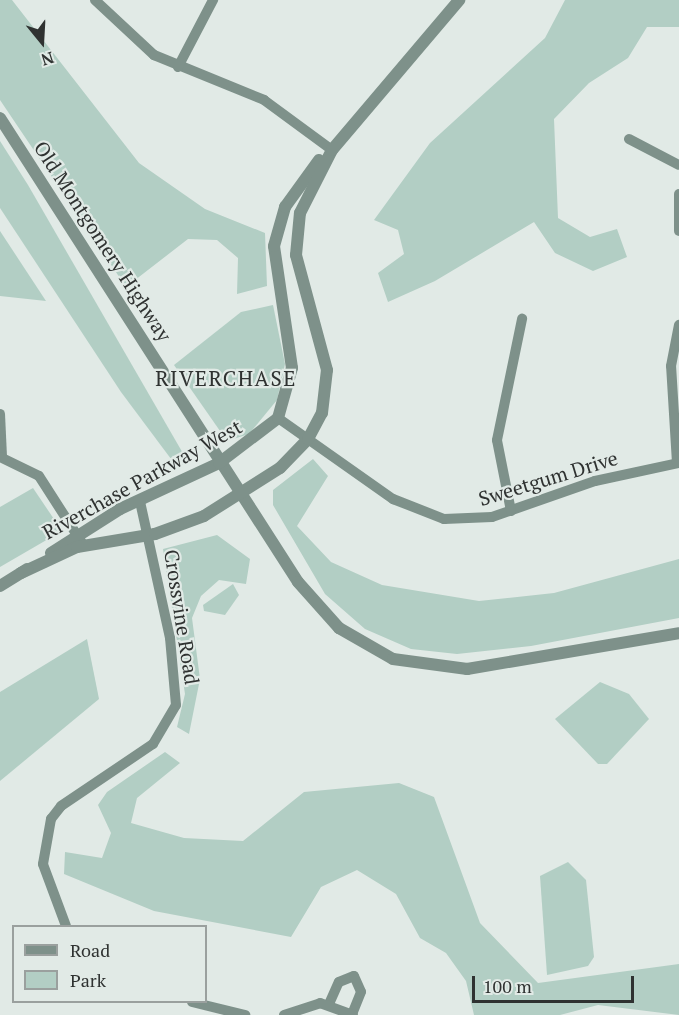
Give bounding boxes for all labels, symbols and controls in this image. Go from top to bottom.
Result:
north arrow [12,12,72,72]
text: N [38,47,57,71]
street label: Old Montgomery Highway [29,136,177,346]
district label: RIVERCHASE [155,365,297,391]
street label: Riverchase Parkway West [38,414,246,544]
street label: Sweetgum Drive [475,445,621,511]
street label: Crossvine Road [159,548,205,686]
legend [12,925,207,1003]
text: Road [70,938,110,962]
scale bar [475,964,637,1002]
text: Park [70,968,106,992]
text: 100 m [483,974,532,998]

